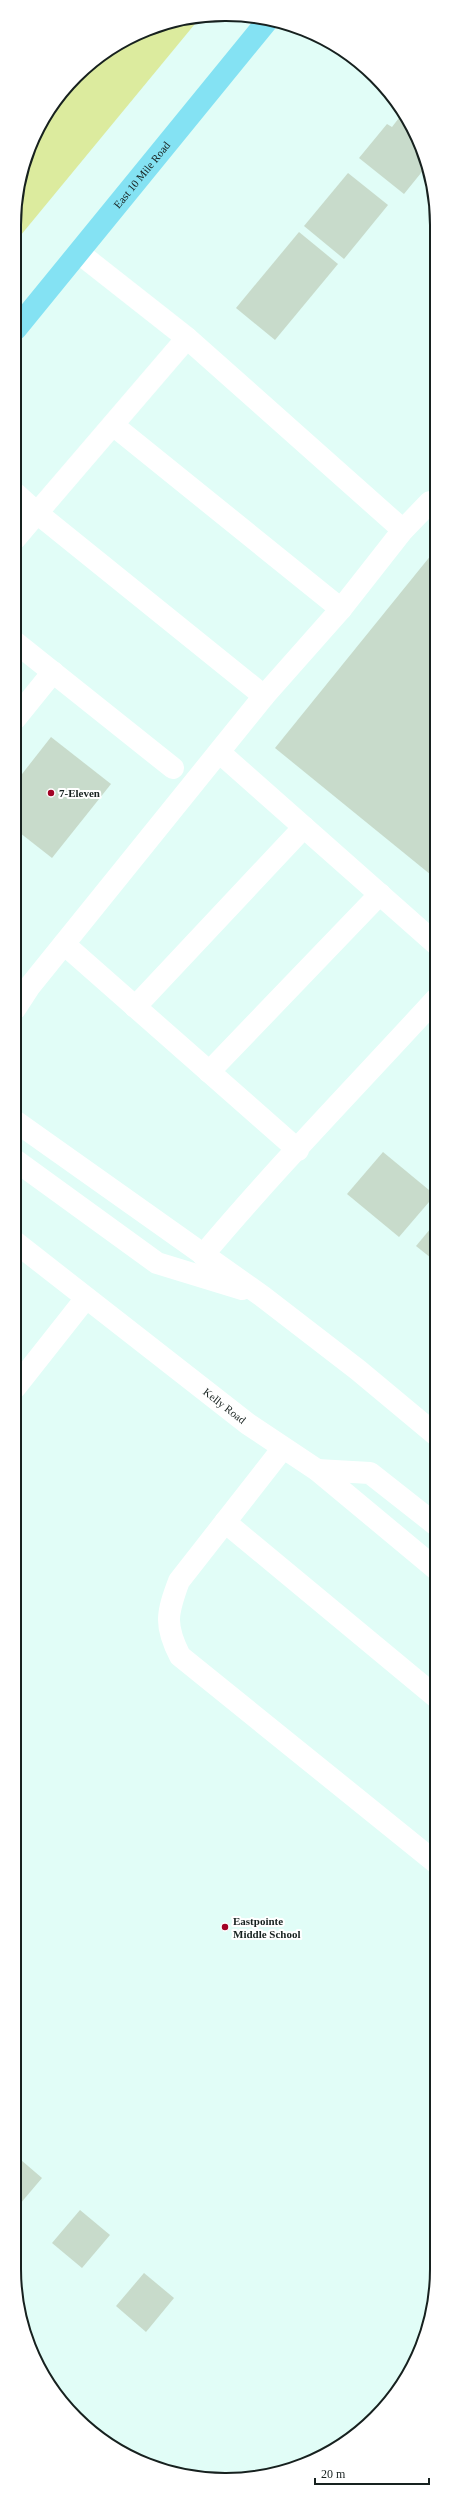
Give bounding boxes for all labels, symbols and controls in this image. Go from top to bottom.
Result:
street label: East 10 Mile Road [111,139,173,210]
place label: 7-Eleven [59,787,100,799]
marker: 7-Eleven [46,788,56,798]
street label: Kelly Road [201,1385,249,1426]
place label: Eastpointe Middle School [233,1915,301,1940]
marker: Eastpointe Middle School [220,1922,230,1932]
scale bar [315,2460,429,2486]
text: 20 m [321,2467,346,2481]

